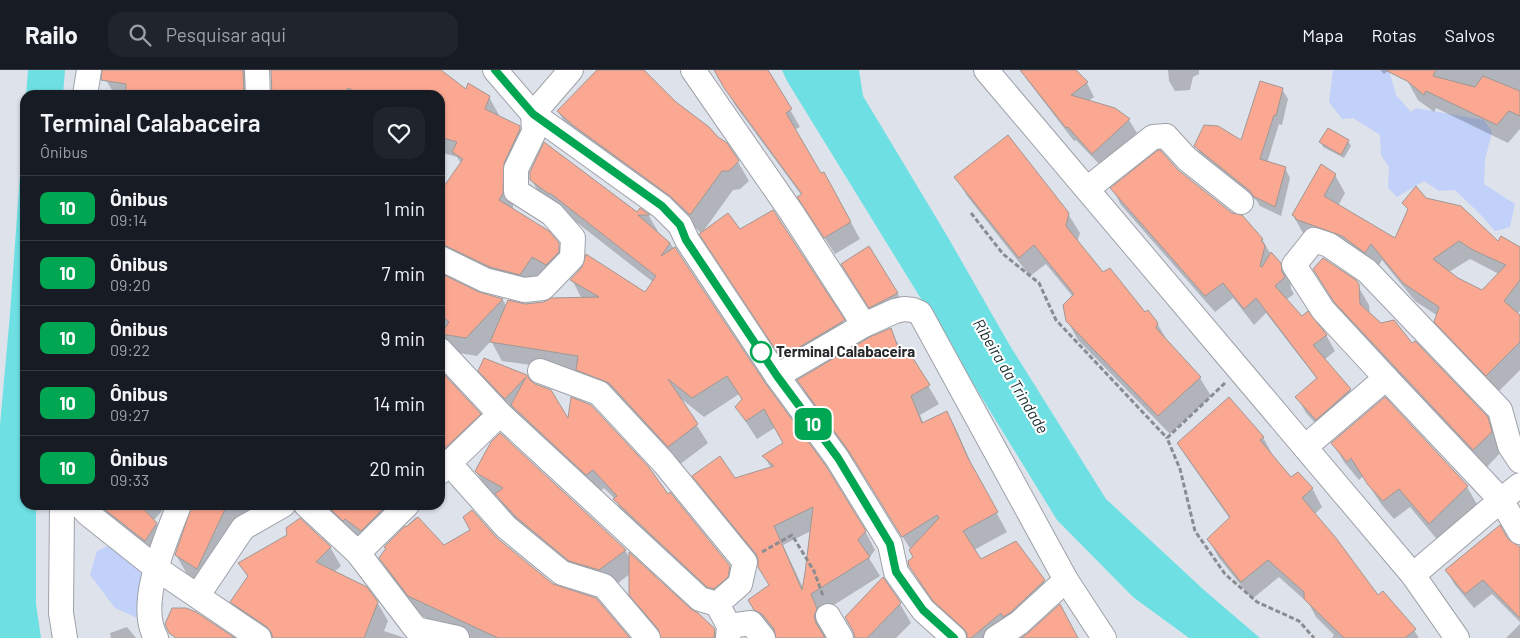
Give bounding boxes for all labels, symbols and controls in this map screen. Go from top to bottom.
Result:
search box [108,12,458,57]
text: Railo [25,20,78,49]
icon: search [126,21,154,49]
text: Pesquisar aqui [166,23,286,46]
text: Mapa [1302,24,1343,46]
text: Rotas [1371,24,1416,46]
text: Salvos [1444,24,1495,46]
button: heart [373,107,425,159]
text: Terminal Calabaceira [40,108,261,137]
text: Ônibus [40,142,88,161]
text: Ônibus [110,187,168,210]
text: 10 [59,197,76,219]
text: 1 min [384,197,425,220]
text: 09:14 [110,210,147,229]
text: Ônibus [110,252,168,275]
text: 10 [59,262,76,284]
text: 7 min [381,262,425,285]
text: 09:20 [110,275,150,294]
water label: Ribeira da Trindade [970,315,1053,437]
text: Ônibus [110,317,168,340]
text: 10 [59,327,76,349]
text: 9 min [381,327,425,350]
text: 09:22 [110,340,150,359]
marker: Terminal Calabaceira [750,341,772,363]
place label: Terminal Calabaceira [776,342,915,360]
text: Ônibus [110,382,168,405]
text: 10 [59,392,76,414]
text: 14 min [373,392,425,415]
text: 09:27 [110,405,149,424]
line badge: 10 [790,408,836,440]
text: 10 [805,413,821,435]
text: Ônibus [110,447,168,470]
text: 10 [59,457,76,479]
text: 20 min [369,457,425,480]
text: 09:33 [110,470,149,489]

